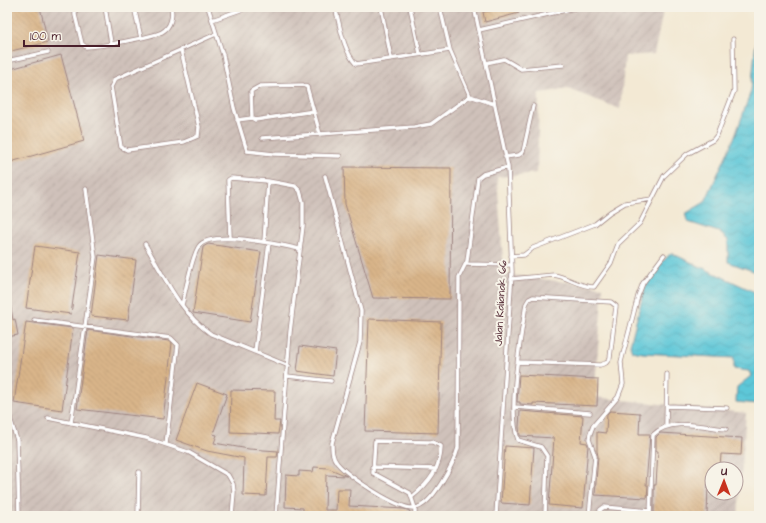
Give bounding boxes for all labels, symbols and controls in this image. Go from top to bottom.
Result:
scale bar [24,22,119,48]
text: 100 m [30,28,61,45]
street label: Jalan Kalianak 66 [491,260,510,346]
north arrow [704,461,744,501]
text: U [720,464,727,479]

